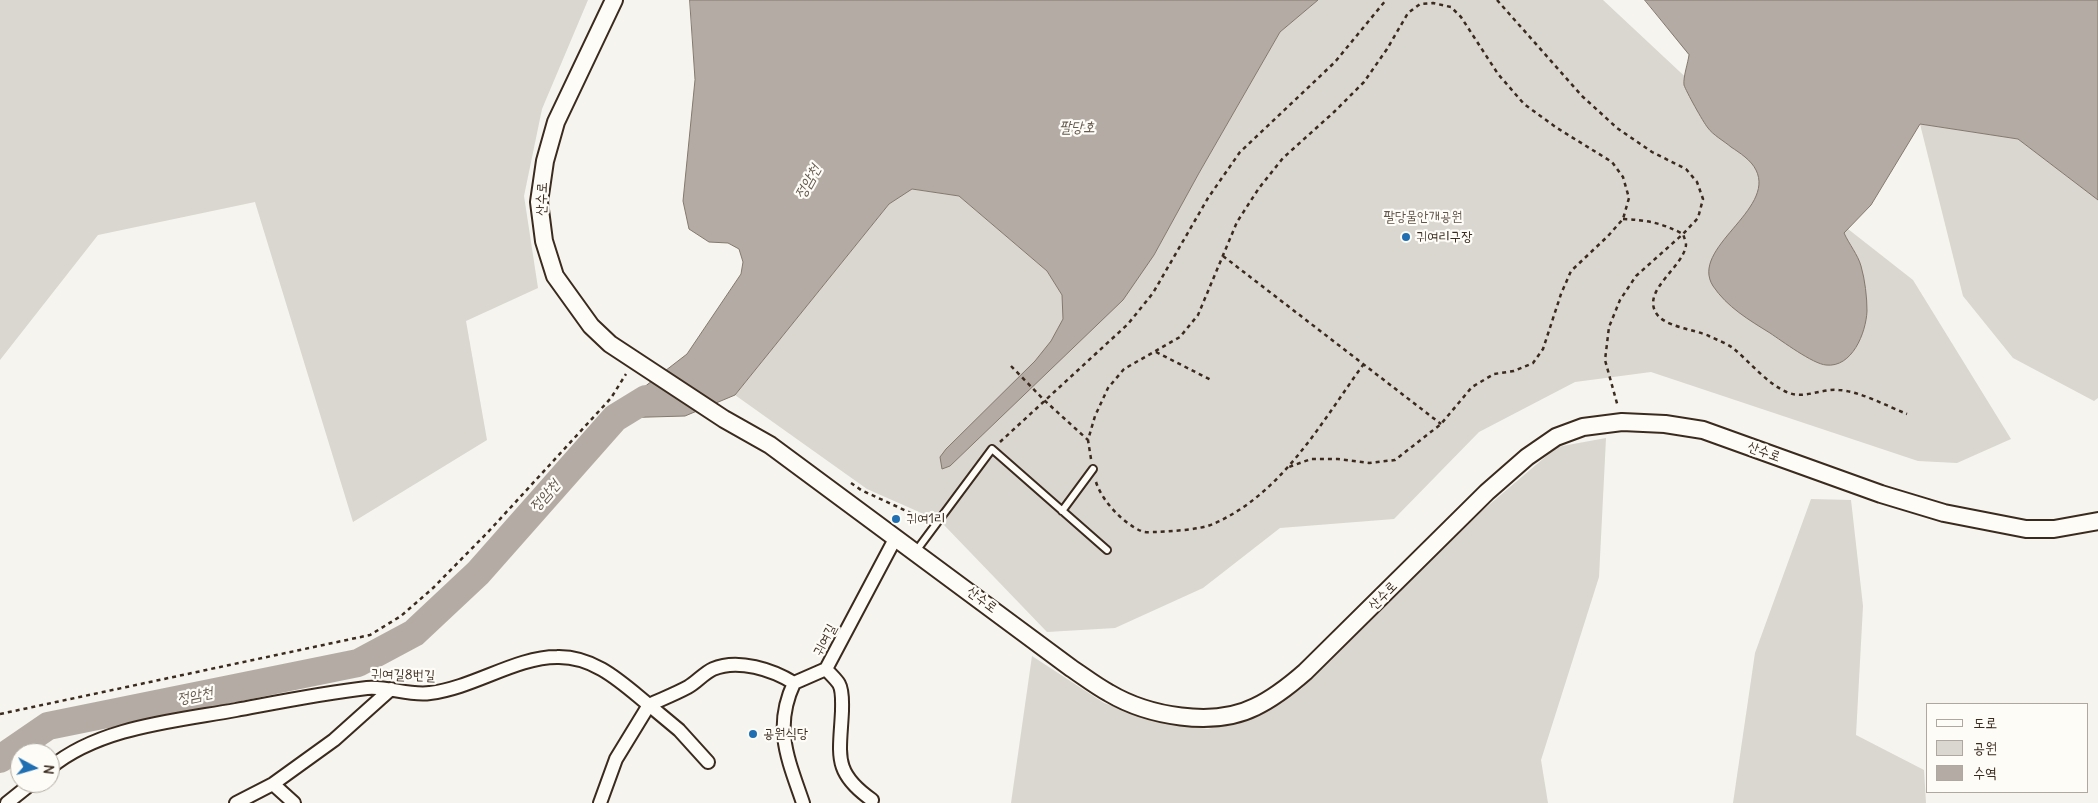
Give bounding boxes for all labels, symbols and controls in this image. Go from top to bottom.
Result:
water label: 팔당호 [1059,119,1095,137]
water label: 정암천 [791,162,825,202]
street label: 산수로 [533,182,551,216]
park label: 팔당물안개공원 [1384,209,1462,225]
place label: 귀여리구장 [1416,229,1472,245]
marker: 귀여리구장 [1400,231,1412,243]
street label: 산수로 [1745,438,1783,466]
water label: 정암천 [526,476,564,516]
place label: 귀여1리 [906,511,945,527]
marker: 귀여1리 [890,513,902,525]
street label: 산수로 [1365,578,1401,614]
street label: 산수로 [963,583,1001,617]
street label: 귀여길 [810,621,840,659]
street label: 귀여길8번길 [371,665,435,685]
water label: 정암천 [175,683,215,709]
legend [1926,703,2088,793]
text: 도로 [1973,713,1997,732]
place label: 공원식당 [763,726,808,742]
marker: 공원식당 [747,728,759,740]
text: 공원 [1973,738,1997,757]
north arrow [10,743,60,793]
text: 수역 [1973,763,1997,782]
text: N [39,764,58,775]

